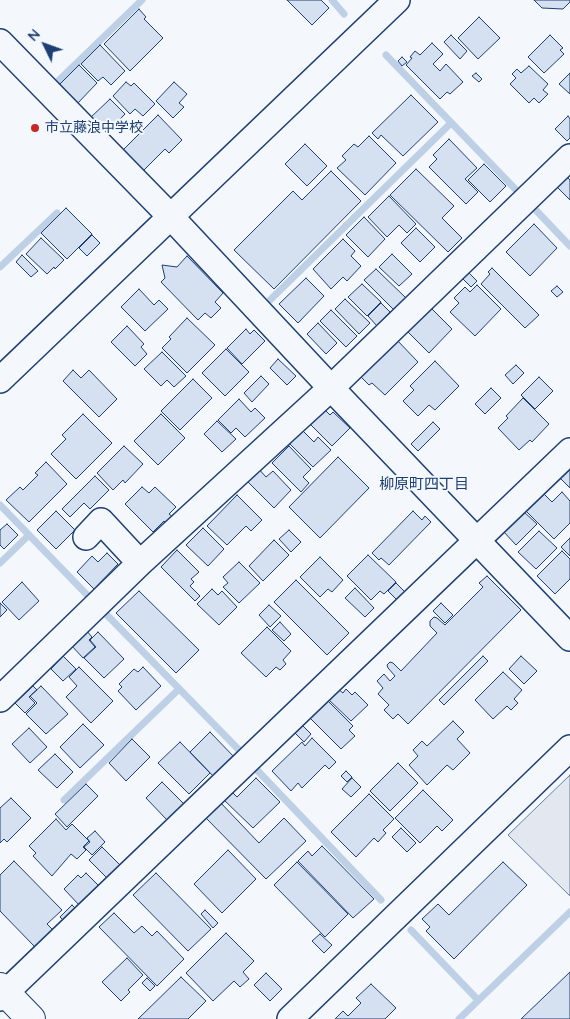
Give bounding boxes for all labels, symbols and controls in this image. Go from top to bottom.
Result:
north arrow [20,20,70,70]
text: N [24,25,44,45]
place label: 市立藤浪中学校 [45,120,143,136]
marker: 市立藤浪中学校 [29,122,41,134]
district label: 柳原町四丁目 [379,475,469,493]

